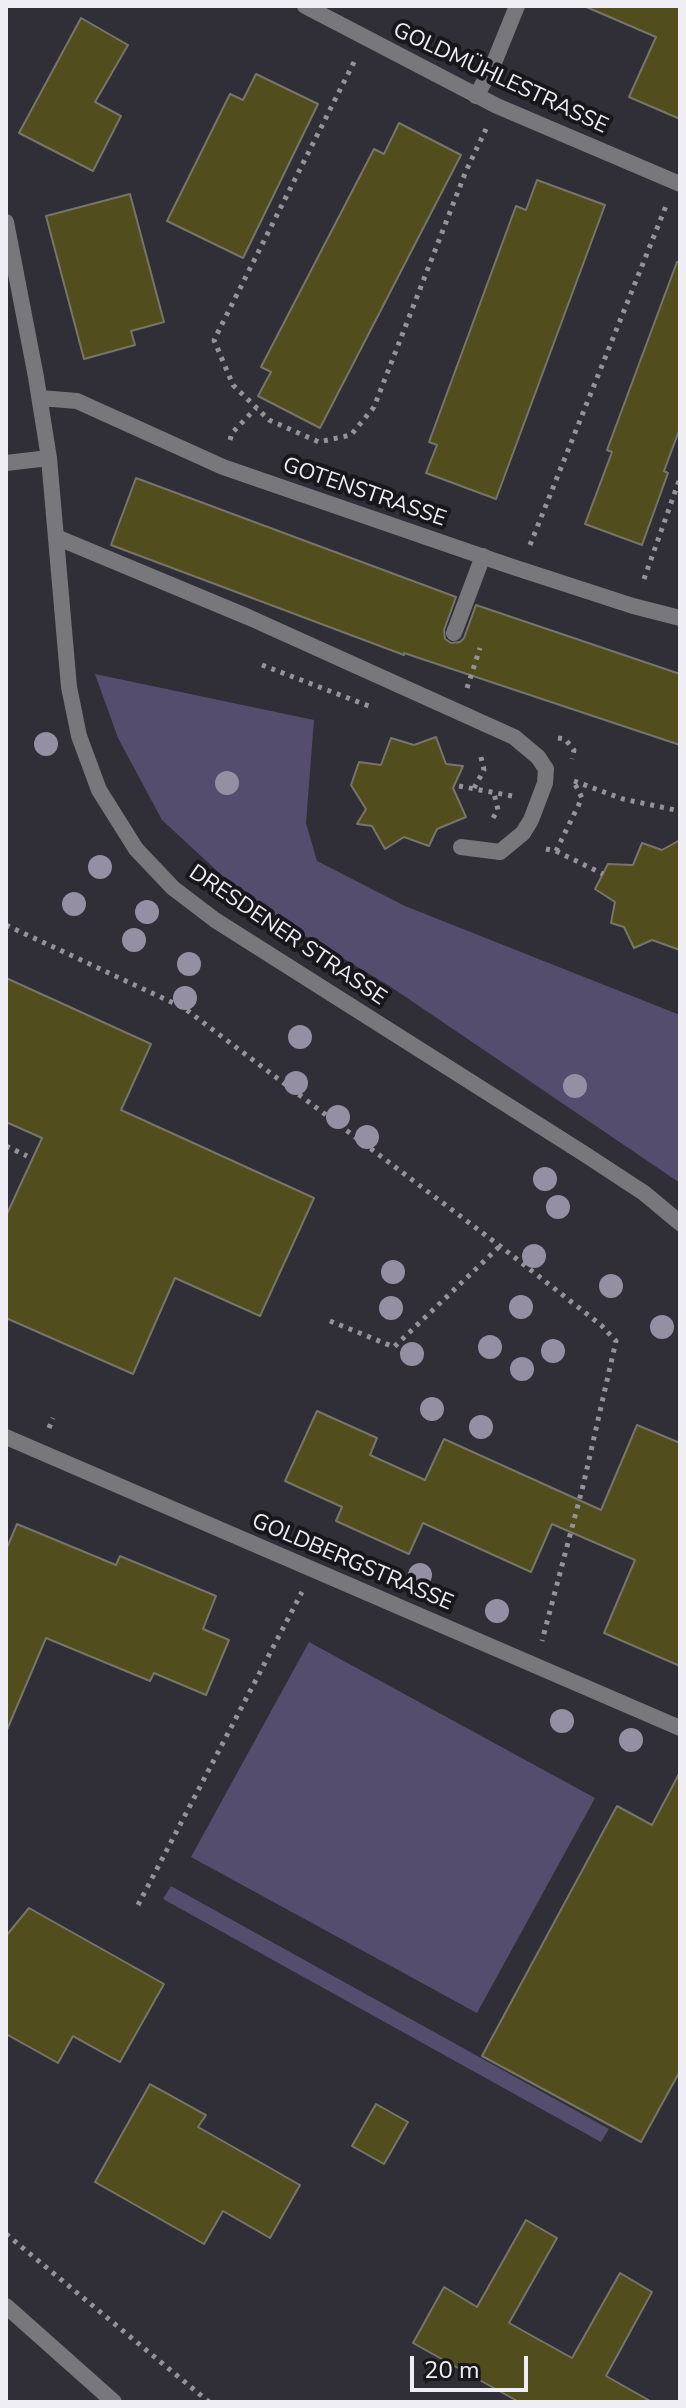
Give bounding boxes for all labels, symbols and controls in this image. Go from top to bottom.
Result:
street label: GOLDMÜHLESTRASSE [388,18,612,140]
street label: GOTENSTRASSE [279,453,449,533]
street label: DRESDENER STRASSE [183,860,391,1012]
street label: GOLDBERGSTRASSE [247,1509,457,1617]
scale bar [414,2340,532,2390]
text: 20 m [424,2354,480,2386]

